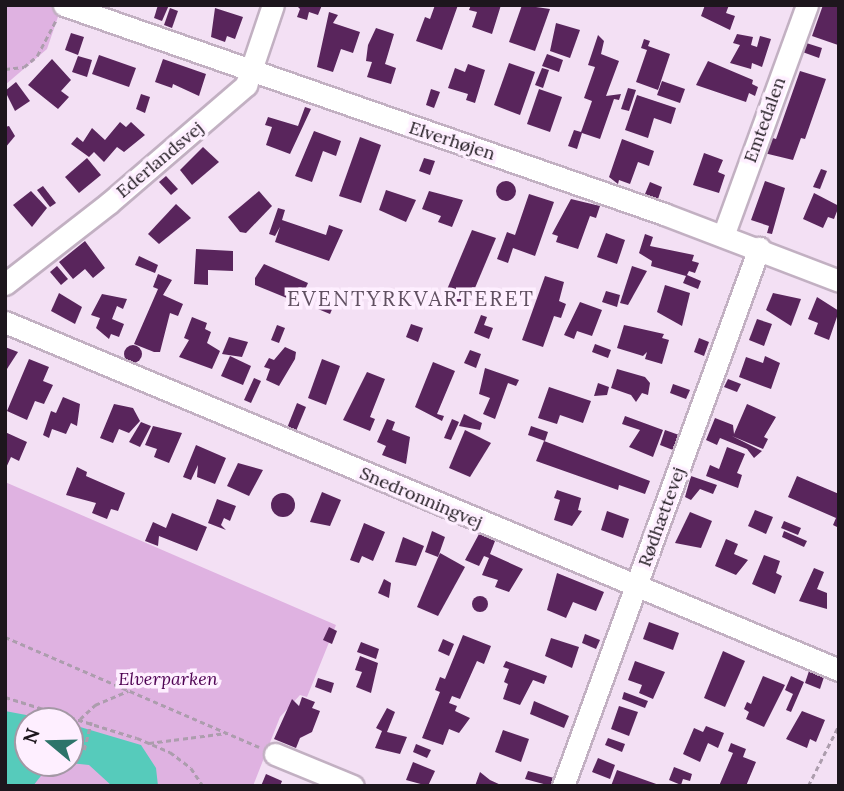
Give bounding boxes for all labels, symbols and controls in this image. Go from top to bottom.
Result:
street label: Emtedalen [740,74,790,166]
street label: Ederlandsvej [112,117,208,203]
street label: Elverhøjen [406,117,498,165]
district label: EVENTYRKVARTERET [289,286,533,312]
street label: Snedronningvej [356,462,486,534]
street label: Rødhættevej [634,464,690,570]
park label: Elverparken [118,668,218,690]
north arrow [14,707,84,777]
text: N [17,725,45,747]

